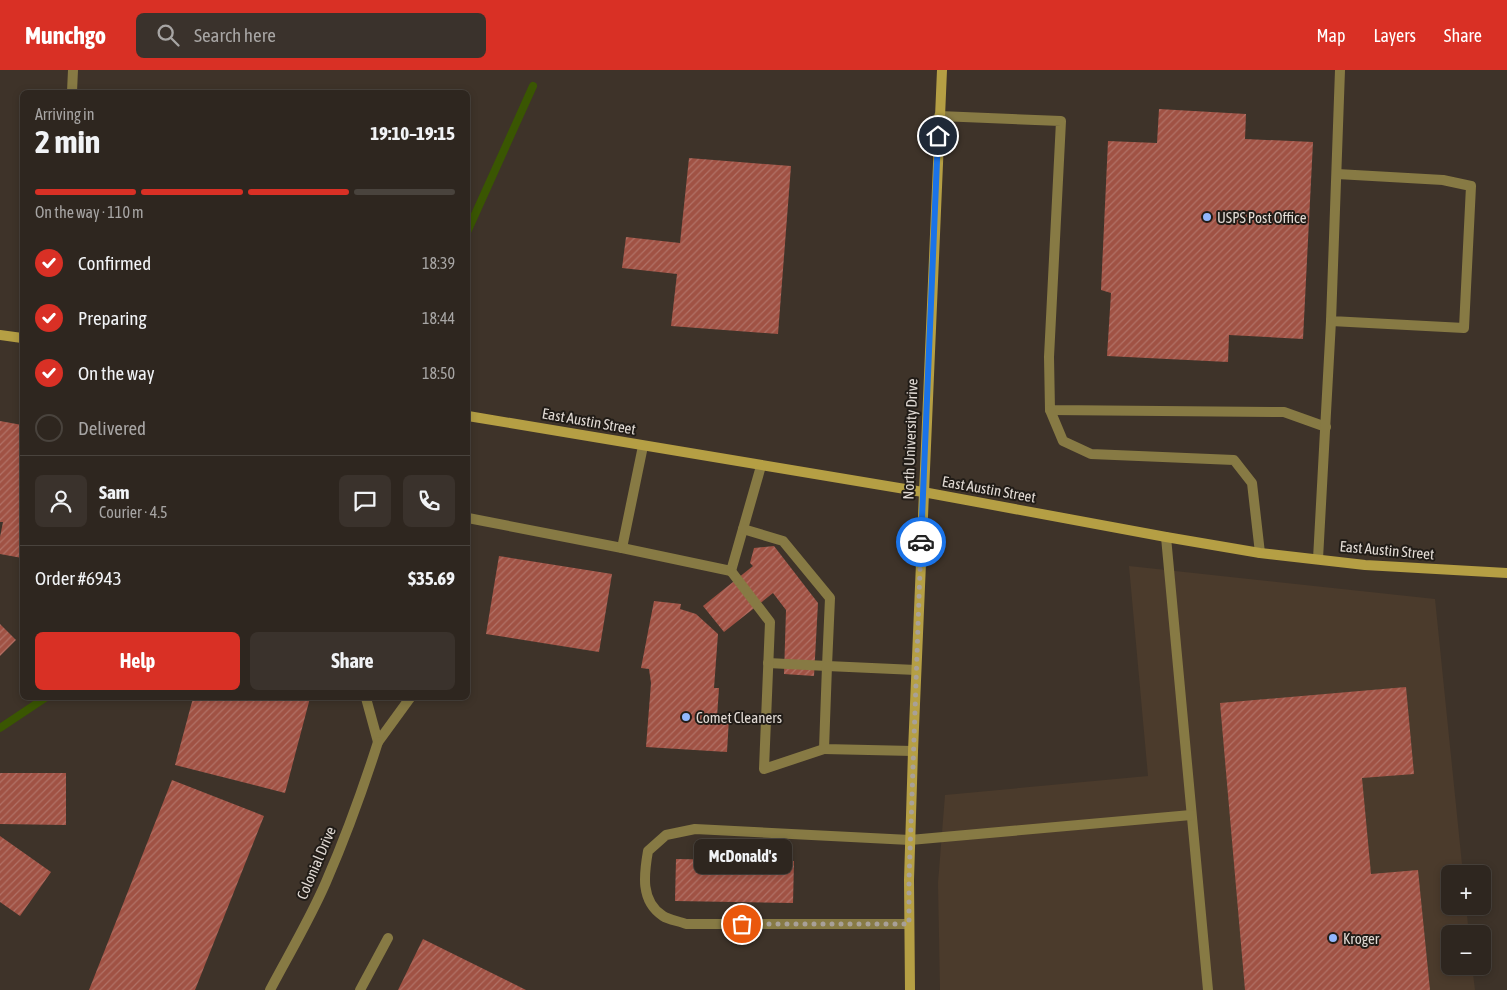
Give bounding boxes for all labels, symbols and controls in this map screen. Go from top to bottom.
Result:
search box [136,13,486,58]
icon: search [154,21,182,49]
text: Munchgo [25,22,106,49]
text: Search here [194,24,276,46]
text: Map [1316,25,1345,46]
text: Layers [1373,25,1416,46]
text: Share [1444,25,1482,46]
text: Arriving in [35,105,95,123]
pin [917,115,959,157]
text: 19:10–19:15 [370,122,455,144]
icon: home [924,122,952,150]
text: 2 min [35,123,100,160]
text: On the way · 110 m [35,203,144,221]
place label: USPS Post Office [1217,209,1307,226]
marker: USPS Post Office [1201,211,1213,223]
icon: check [35,249,63,277]
text: Confirmed [78,252,151,274]
text: 18:39 [422,254,455,272]
icon: check [35,304,63,332]
text: Preparing [78,307,147,329]
text: 18:44 [422,309,455,327]
icon: check [35,359,63,387]
text: On the way [78,362,155,384]
text: 18:50 [422,364,455,382]
street label: North University Drive [899,378,921,500]
street label: East Austin Street [541,404,637,438]
text: Delivered [78,417,146,439]
street label: East Austin Street [941,472,1037,506]
button: person [35,475,87,527]
button: chat [339,475,391,527]
button: phone [403,475,455,527]
text: Sam [99,481,130,503]
text: Courier · 4.5 [99,503,168,521]
courier [896,517,946,567]
icon: car [907,528,935,556]
street label: East Austin Street [1339,537,1435,563]
text: Order #6943 [35,567,122,589]
text: $35.69 [408,567,455,589]
button: Help [35,632,240,690]
button: Share [250,632,455,690]
place label: Comet Cleaners [696,709,782,726]
marker: Comet Cleaners [680,711,692,723]
street label: Colonial Drive [293,824,339,902]
callout: McDonald's [693,839,791,874]
text: McDonald's [709,847,777,865]
map controls [1441,865,1491,975]
button: + [1441,865,1491,915]
pin [721,903,763,945]
icon: bag [728,910,756,938]
button: − [1441,925,1491,975]
place label: Kroger [1343,930,1380,947]
marker: Kroger [1327,932,1339,944]

